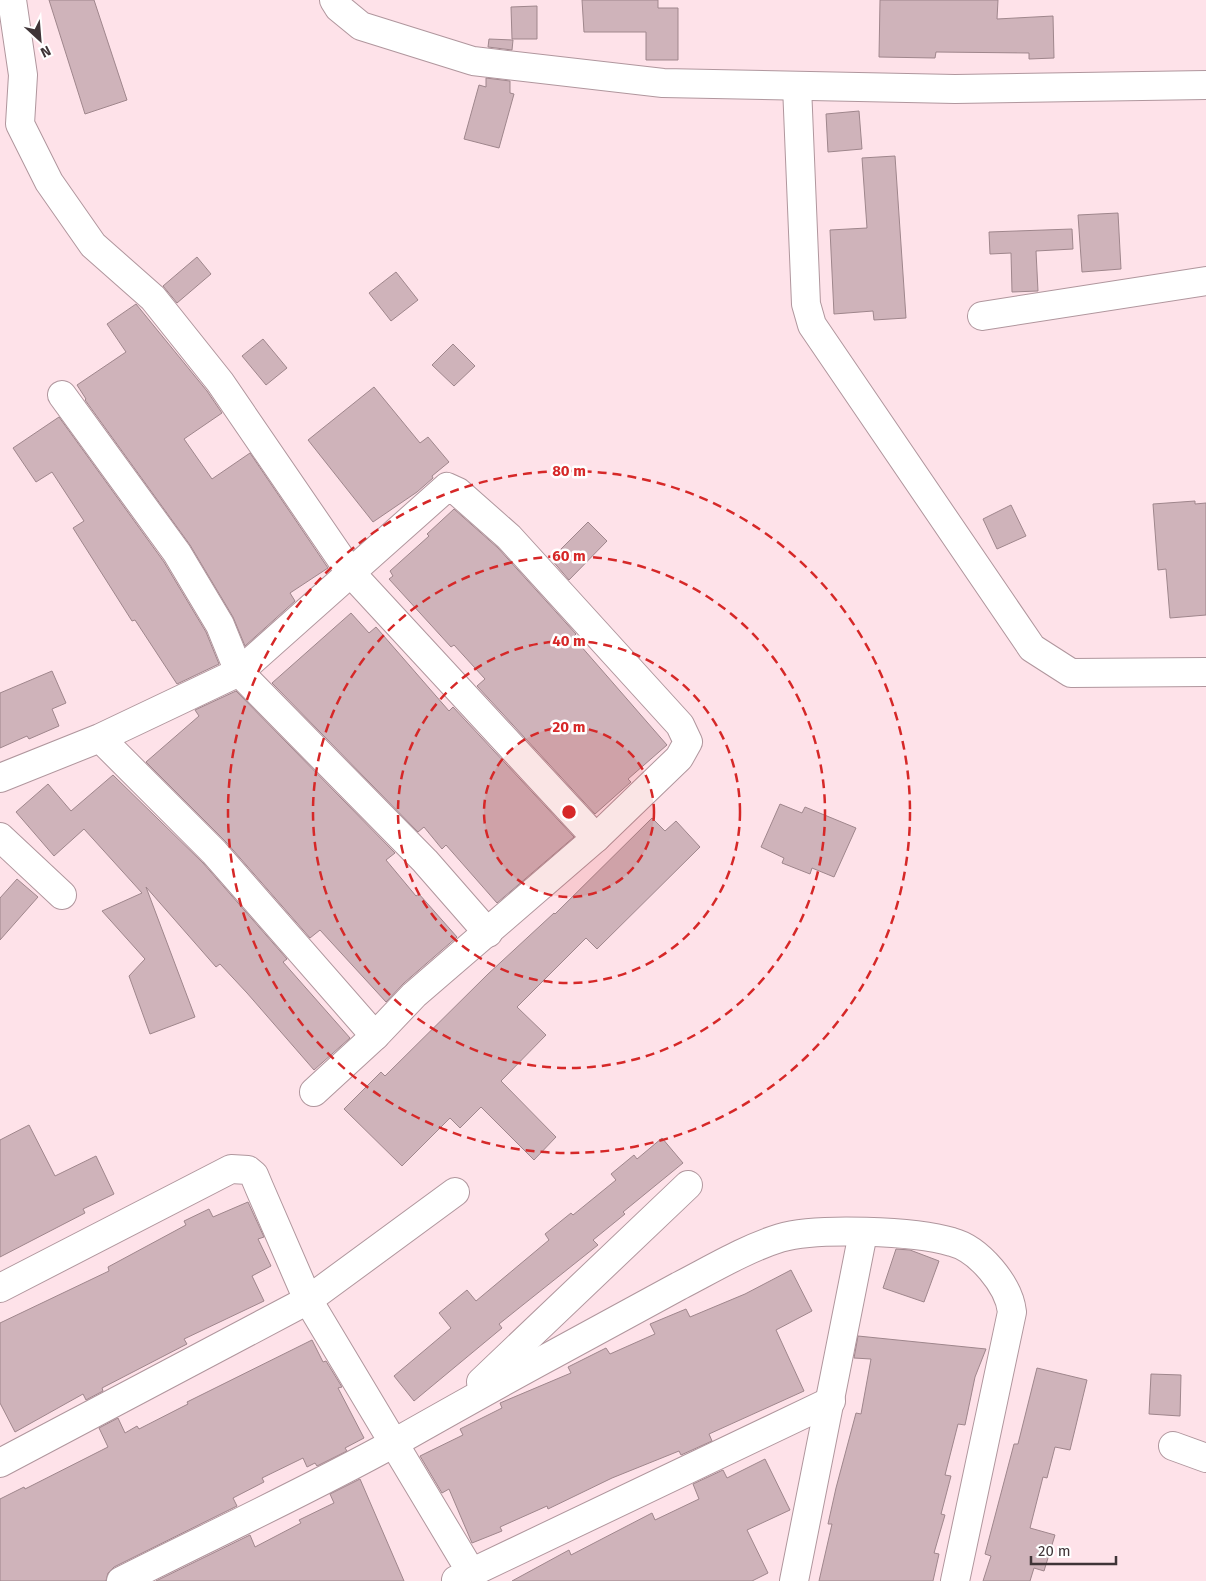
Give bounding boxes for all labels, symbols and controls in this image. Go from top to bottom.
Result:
north arrow [15,15,65,65]
text: N [38,42,53,61]
text: 80 m [552,462,586,480]
text: 60 m [552,547,586,565]
text: 40 m [552,632,586,650]
text: 20 m [553,718,585,736]
centre of rings [560,803,578,821]
scale bar [1031,1534,1116,1566]
text: 20 m [1038,1542,1071,1560]

